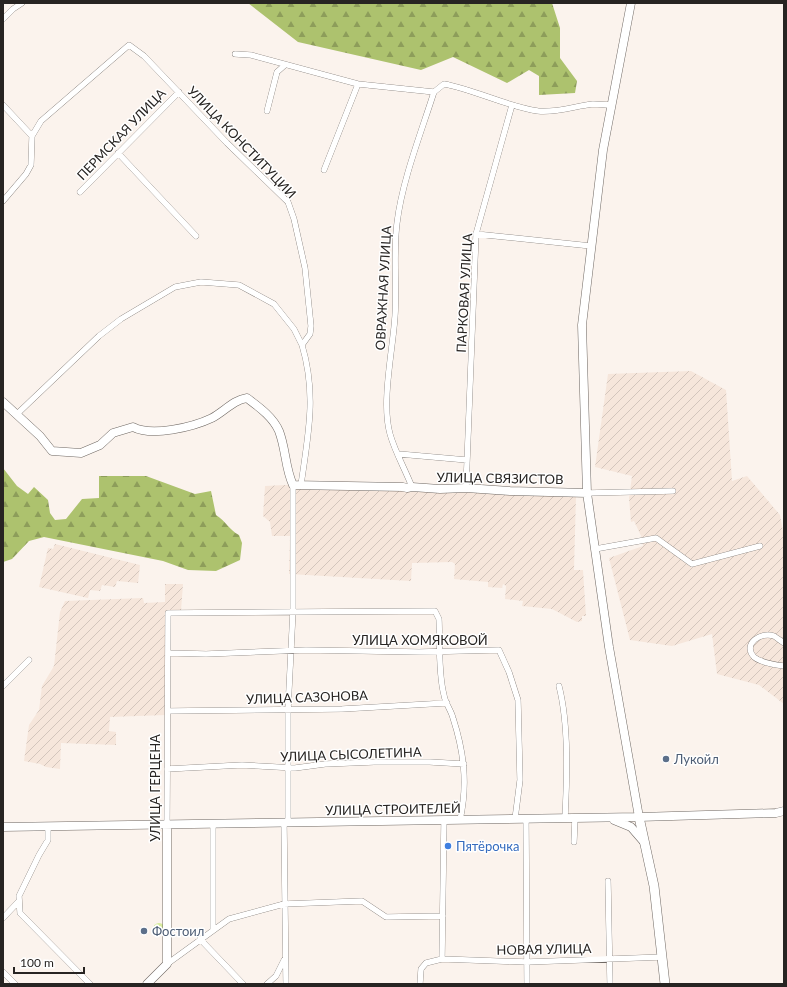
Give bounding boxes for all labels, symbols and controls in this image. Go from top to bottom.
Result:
street label: УЛИЦА КОНСТИТУЦИИ [184,83,300,201]
street label: ПЕРМСКАЯ УЛИЦА [73,85,169,183]
street label: ОВРАЖНАЯ УЛИЦА [372,225,394,351]
street label: ПАРКОВАЯ УЛИЦА [453,233,475,353]
street label: УЛИЦА СВЯЗИСТОВ [436,469,564,487]
street label: УЛИЦА ХОМЯКОВОЙ [352,632,488,648]
street label: УЛИЦА САЗОНОВА [246,687,368,707]
street label: УЛИЦА ГЕРЦЕНА [147,734,163,842]
street label: УЛИЦА СЫСОЛЕТИНА [280,744,422,764]
place label: Лукойл [673,751,719,767]
marker: Лукойл [661,754,671,764]
street label: УЛИЦА СТРОИТЕЛЕЙ [325,800,461,818]
place label: Пятёрочка [456,838,520,854]
marker: Пятёрочка [443,841,453,851]
place label: Фостоил [152,923,204,939]
marker: Фостоил [139,926,149,936]
street label: НОВАЯ УЛИЦА [496,940,592,958]
scale bar [14,949,84,975]
text: 100 m [20,955,54,970]

